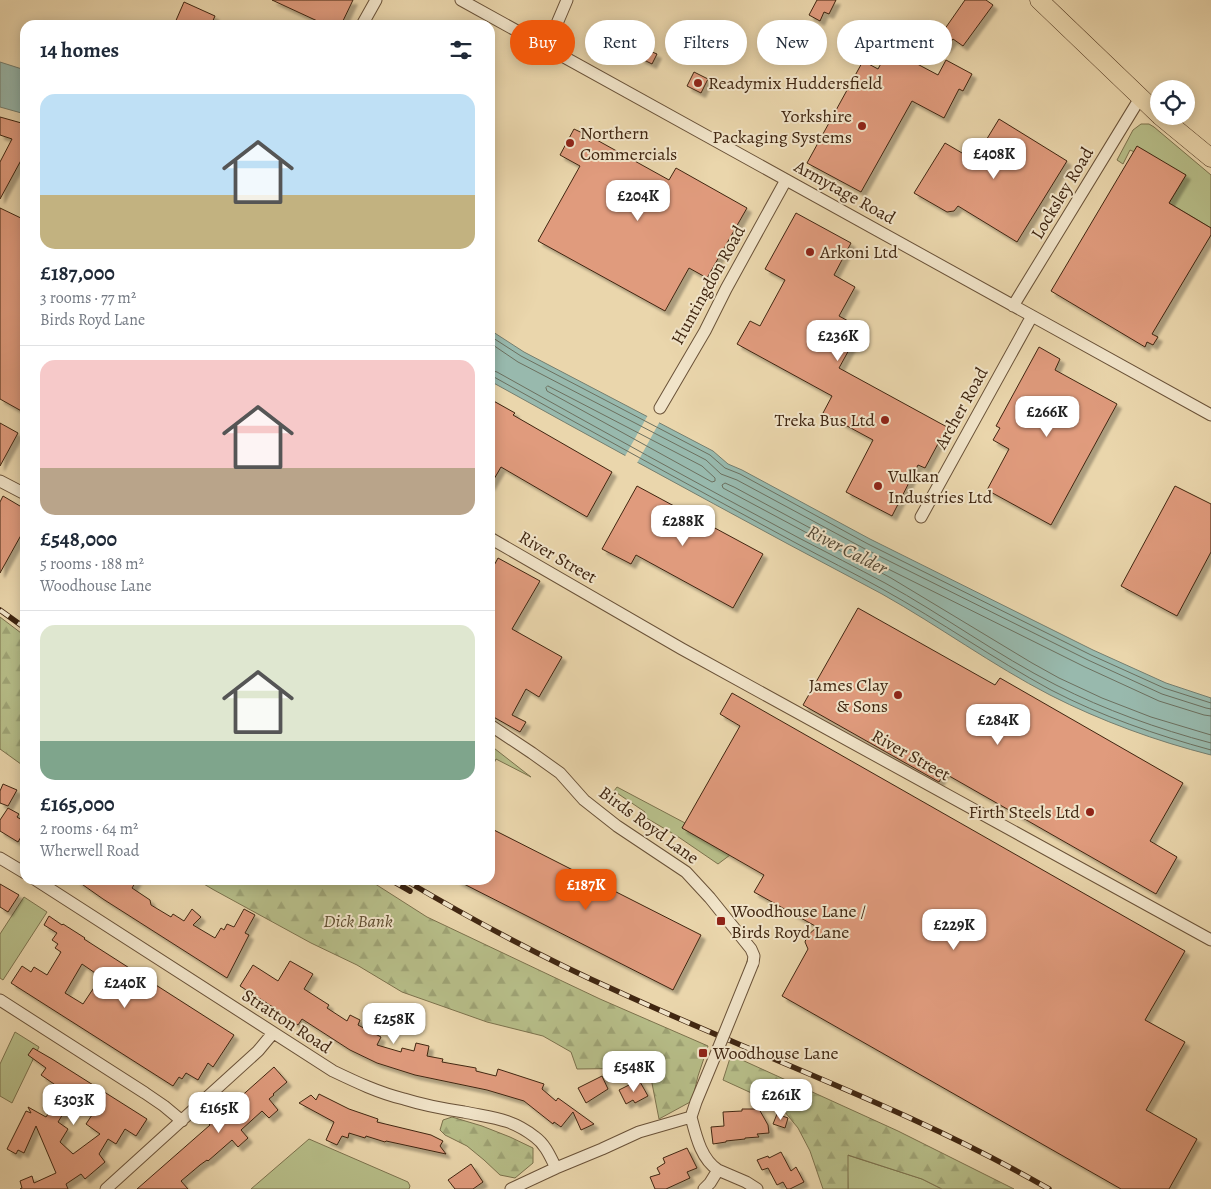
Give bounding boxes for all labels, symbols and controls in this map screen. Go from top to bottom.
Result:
chip: Buy [510,20,575,65]
chip: Rent [585,20,655,65]
chip: Filters [665,20,747,65]
chip: New [757,20,827,65]
chip: Apartment [837,20,952,65]
text: 14 homes [40,36,119,64]
icon: filters [447,36,475,64]
place label: Readymix Huddersfield [708,71,883,95]
marker: Readymix Huddersfield [692,77,704,89]
map controls [1150,80,1195,125]
button: locate [1150,80,1195,125]
place label: Yorkshire Packaging Systems [712,104,852,149]
marker: Yorkshire Packaging Systems [856,120,868,132]
place label: Northern Commercials [580,121,677,166]
icon: home [213,127,303,217]
marker: Northern Commercials [564,137,576,149]
pin: £408K [959,138,1029,180]
street label: Locksley Road [1025,142,1099,244]
text: £408K [973,143,1015,165]
street label: Armytage Road [789,154,900,230]
pin: £204K [603,180,673,222]
text: £204K [617,185,659,207]
street label: Huntingdon Road [665,221,751,349]
place label: Arkoni Ltd [819,240,898,264]
marker: Arkoni Ltd [804,246,816,258]
text: £187,000 [40,259,115,287]
text: 3 rooms · 77 m² [40,287,136,309]
text: Birds Royd Lane [40,309,145,331]
pin: £236K [803,320,873,362]
text: £236K [818,325,858,347]
street label: Archer Road [928,362,993,454]
icon: home [213,392,303,482]
pin: £266K [1012,396,1082,438]
text: £266K [1026,401,1068,423]
place label: Treka Bus Ltd [774,408,875,432]
marker: Treka Bus Ltd [879,414,891,426]
place label: Vulkan Industries Ltd [887,464,993,509]
marker: Vulkan Industries Ltd [872,480,884,492]
pin: £288K [648,504,718,547]
text: £288K [662,510,704,532]
water label: River Calder [802,519,893,582]
text: £548,000 [40,525,117,553]
street label: River Street [515,525,601,589]
text: 5 rooms · 188 m² [40,553,144,575]
text: Woodhouse Lane [40,575,152,597]
icon: home [213,657,303,747]
place label: James Clay & Sons [809,673,889,718]
marker: James Clay & Sons [892,689,904,701]
pin: £284K [963,704,1033,746]
text: £284K [977,709,1019,731]
street label: River Street [867,724,955,786]
street label: Birds Royd Lane [594,781,704,869]
text: £165,000 [40,790,115,818]
place label: Firth Steels Ltd [969,800,1080,824]
marker: Firth Steels Ltd [1084,806,1096,818]
text: 2 rooms · 64 m² [40,818,138,840]
text: Wherwell Road [40,840,139,862]
pin: £187K [551,868,621,911]
text: £187K [566,874,606,896]
place label: Woodhouse Lane / Birds Royd Lane [730,899,866,944]
pin: £229K [919,908,989,951]
park label: Dick Bank [323,909,393,933]
text: £229K [933,914,975,936]
marker: Woodhouse Lane / Birds Royd Lane [715,915,727,927]
pin: £240K [90,966,160,1009]
text: £240K [104,972,146,994]
street label: Stratton Road [238,983,337,1059]
pin: £258K [359,1002,429,1045]
text: £258K [373,1008,415,1030]
place label: Woodhouse Lane [712,1041,839,1065]
marker: Woodhouse Lane [697,1047,709,1059]
pin: £548K [599,1050,669,1093]
text: £548K [614,1056,654,1078]
pin: £261K [746,1078,816,1121]
pin: £303K [39,1084,109,1126]
text: £261K [761,1084,801,1106]
text: £303K [54,1089,94,1111]
pin: £165K [184,1092,254,1134]
text: £165K [200,1097,238,1119]

